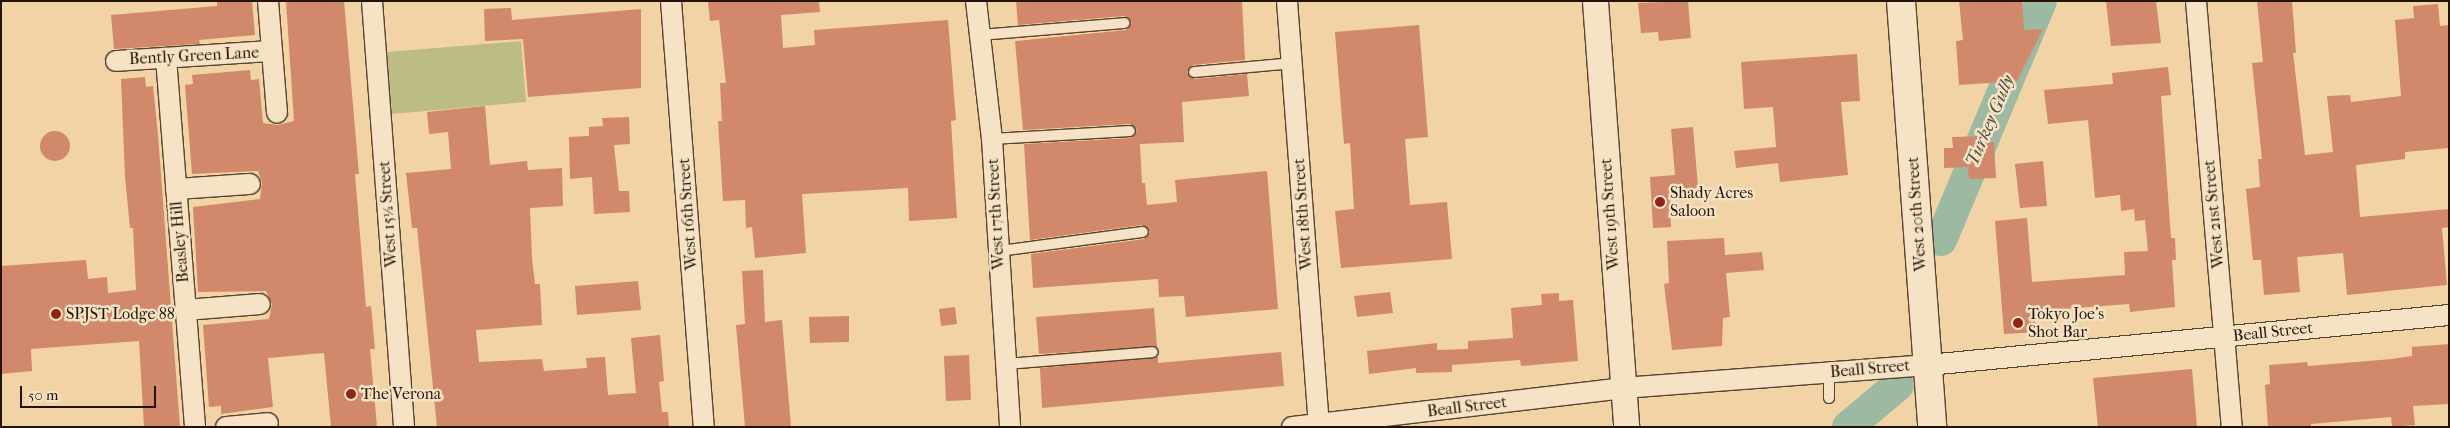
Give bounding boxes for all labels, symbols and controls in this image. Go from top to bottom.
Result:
street label: Bently Green Lane [129,43,259,69]
water label: Turkey Gully [1962,72,2020,170]
street label: West 20th Street [1903,156,1931,272]
street label: West 16th Street [675,157,701,271]
street label: West 19th Street [1597,157,1623,271]
street label: West 17th Street [983,158,1009,270]
street label: West 18th Street [1290,158,1316,270]
street label: West 21st Street [2200,159,2228,269]
street label: West 15½ Street [375,160,401,268]
place label: Shady Acres Saloon [1670,183,1753,221]
marker: Shady Acres Saloon [1654,196,1666,208]
street label: Beasley Hill [167,200,193,284]
place label: SPJST Lodge 88 [66,304,175,324]
place label: Tokyo Joe's Shot Bar [2028,304,2104,342]
marker: SPJST Lodge 88 [50,308,62,320]
marker: Tokyo Joe's Shot Bar [2012,317,2024,329]
street label: Beall Street [2232,318,2314,346]
street label: Beall Street [1829,356,1911,382]
scale bar [22,376,159,408]
place label: The Verona [361,384,441,404]
text: 50 m [28,386,58,404]
marker: The Verona [345,388,357,400]
street label: Beall Street [1426,393,1508,421]

